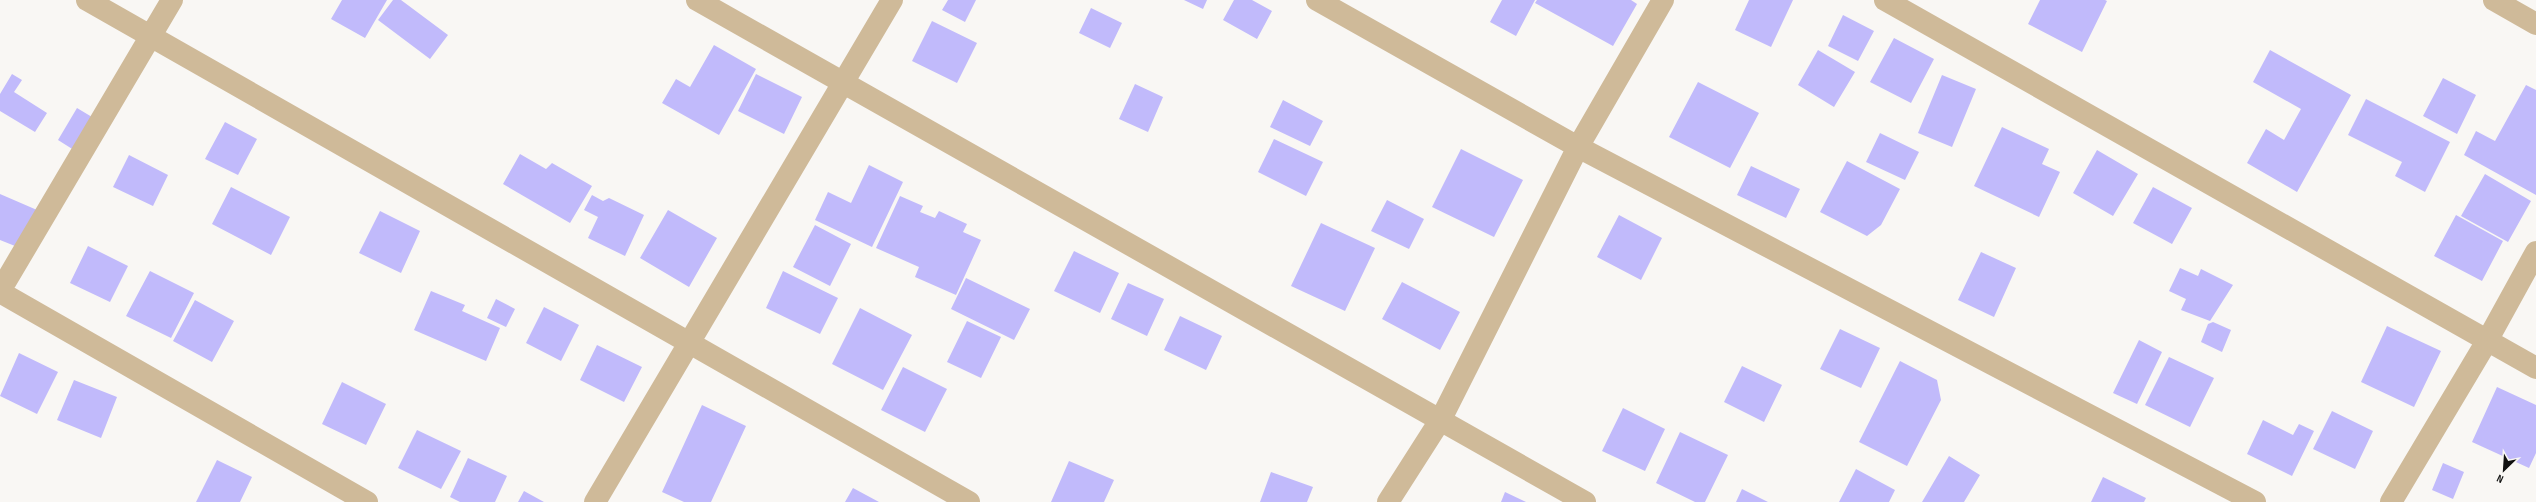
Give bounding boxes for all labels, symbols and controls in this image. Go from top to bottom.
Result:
north arrow [2484,450,2524,490]
text: N [2494,471,2505,486]

